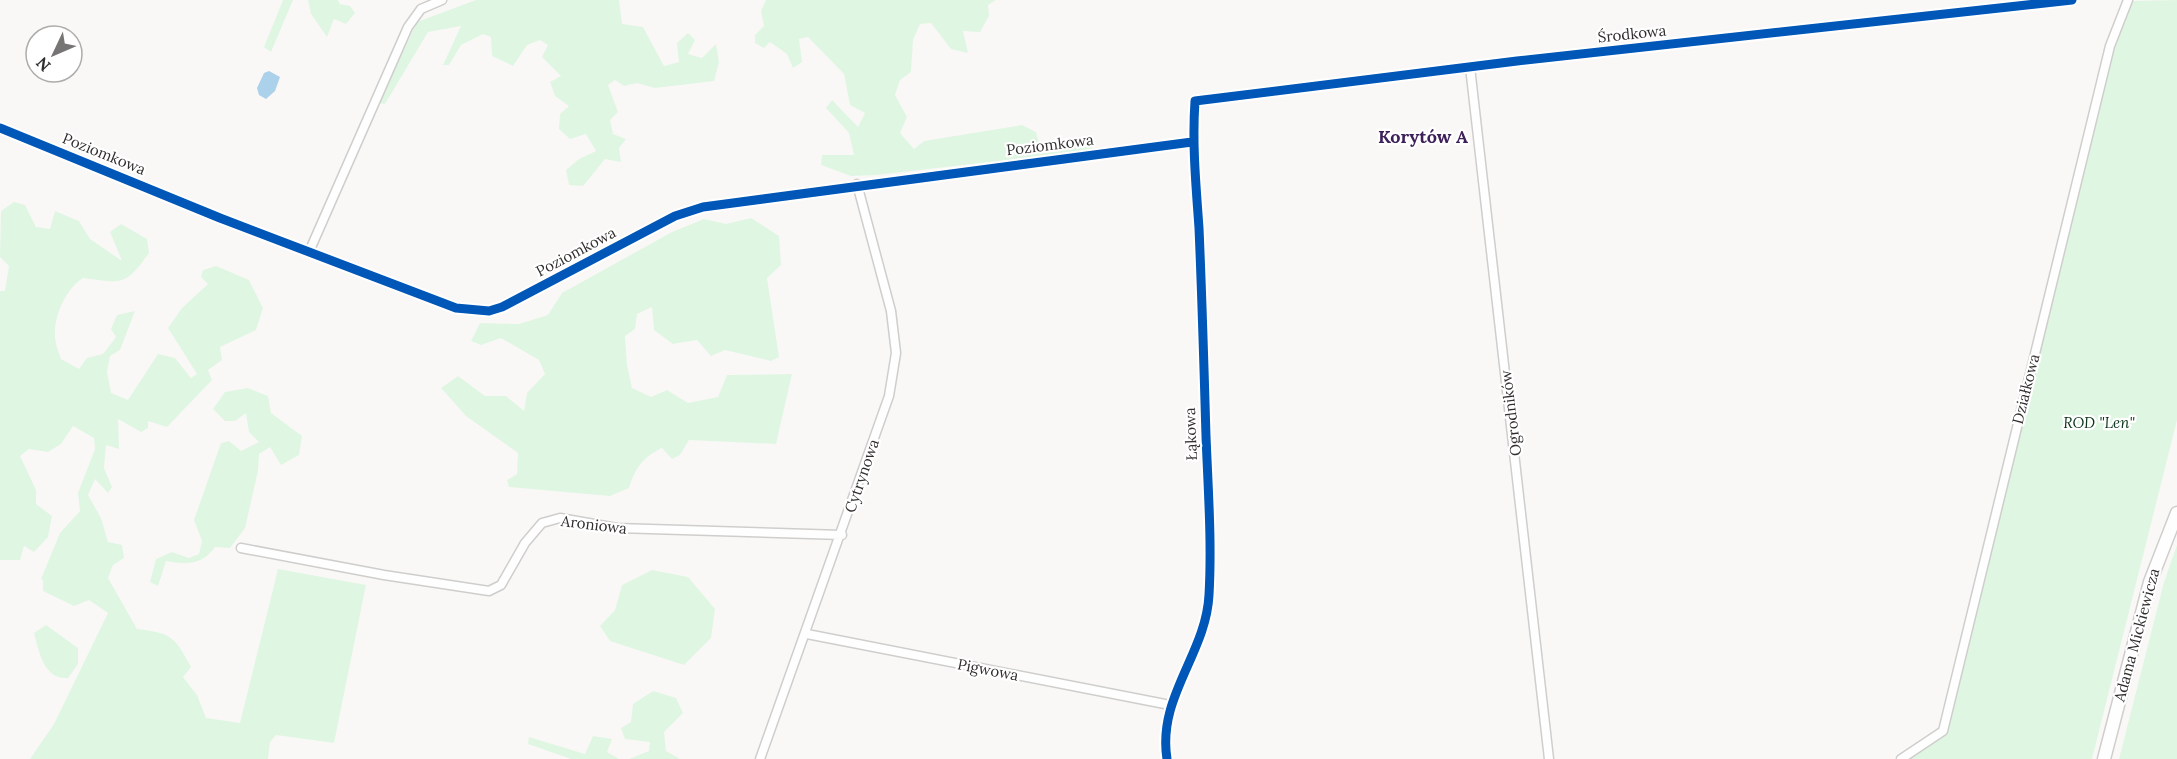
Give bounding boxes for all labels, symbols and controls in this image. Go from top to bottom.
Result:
street label: Środkowa [1597,20,1667,47]
north arrow [24,24,84,84]
text: N [32,53,55,76]
district label: Korytów A [1378,125,1468,148]
street label: Poziomkowa [60,128,149,179]
street label: Poziomkowa [1005,130,1095,159]
street label: Poziomkowa [532,222,619,281]
street label: Działkowa [2008,352,2043,426]
street label: Ogrodników [1496,369,1525,457]
street label: Łąkowa [1180,407,1201,461]
park label: ROD "Len" [2063,413,2135,432]
street label: Cytrynowa [840,436,883,515]
street label: Aroniowa [559,511,628,538]
street label: Adama Mickiewicza [2109,566,2163,704]
street label: Pigwowa [956,654,1020,685]

